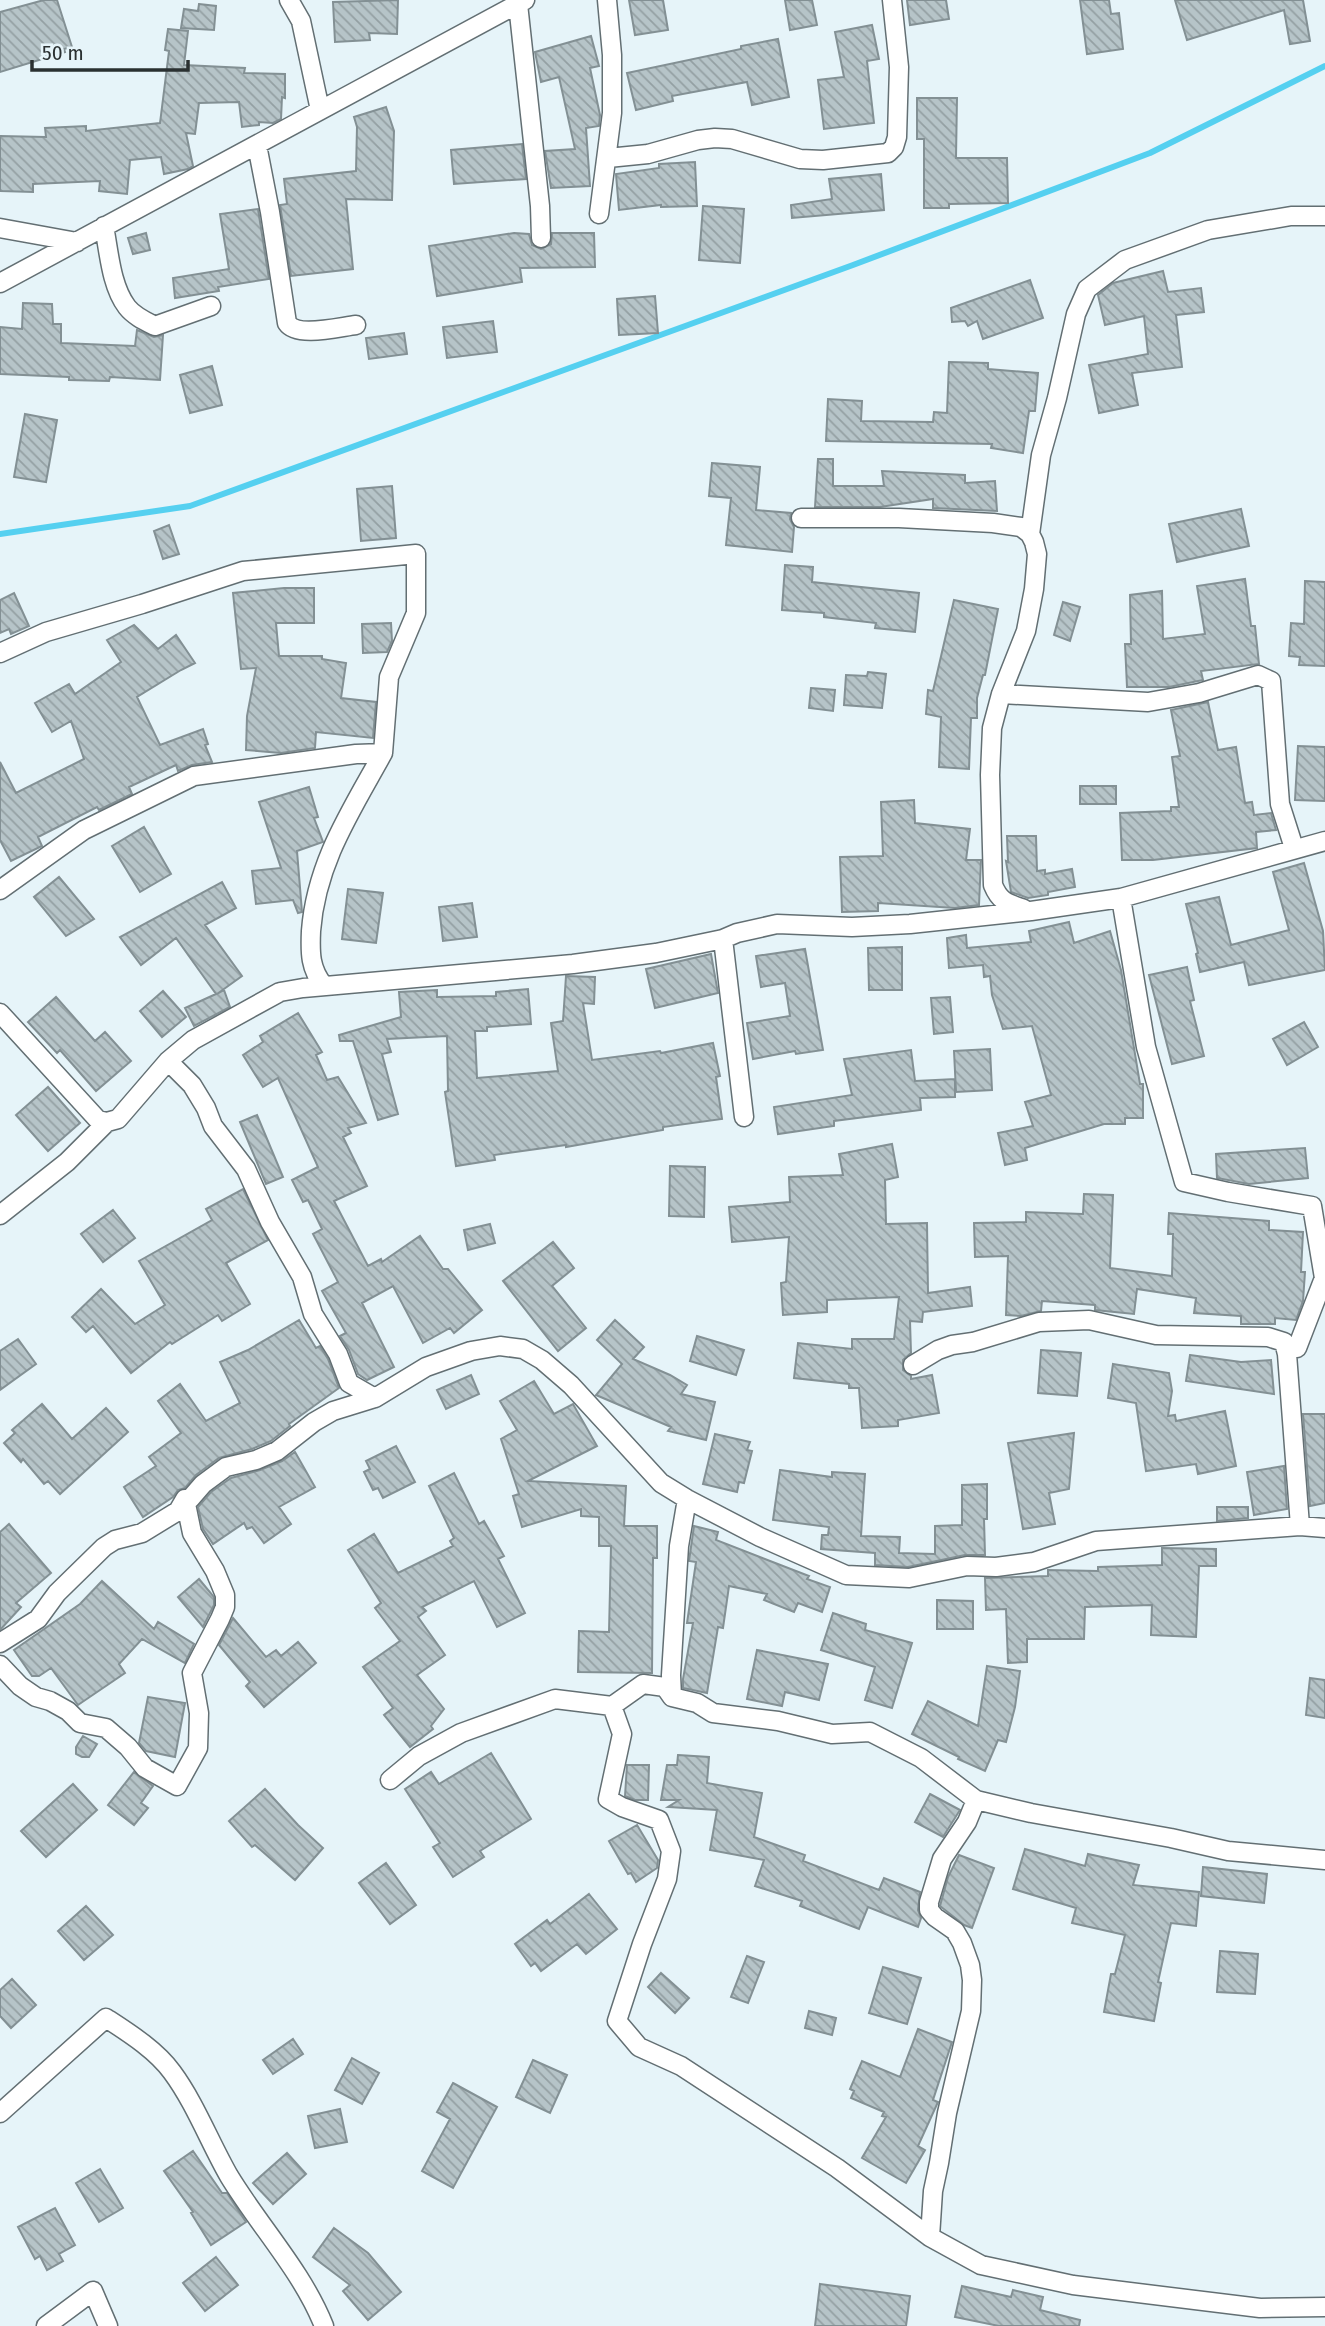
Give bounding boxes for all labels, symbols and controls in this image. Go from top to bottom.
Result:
scale bar [32,28,187,72]
text: 50 m [42,40,84,66]

